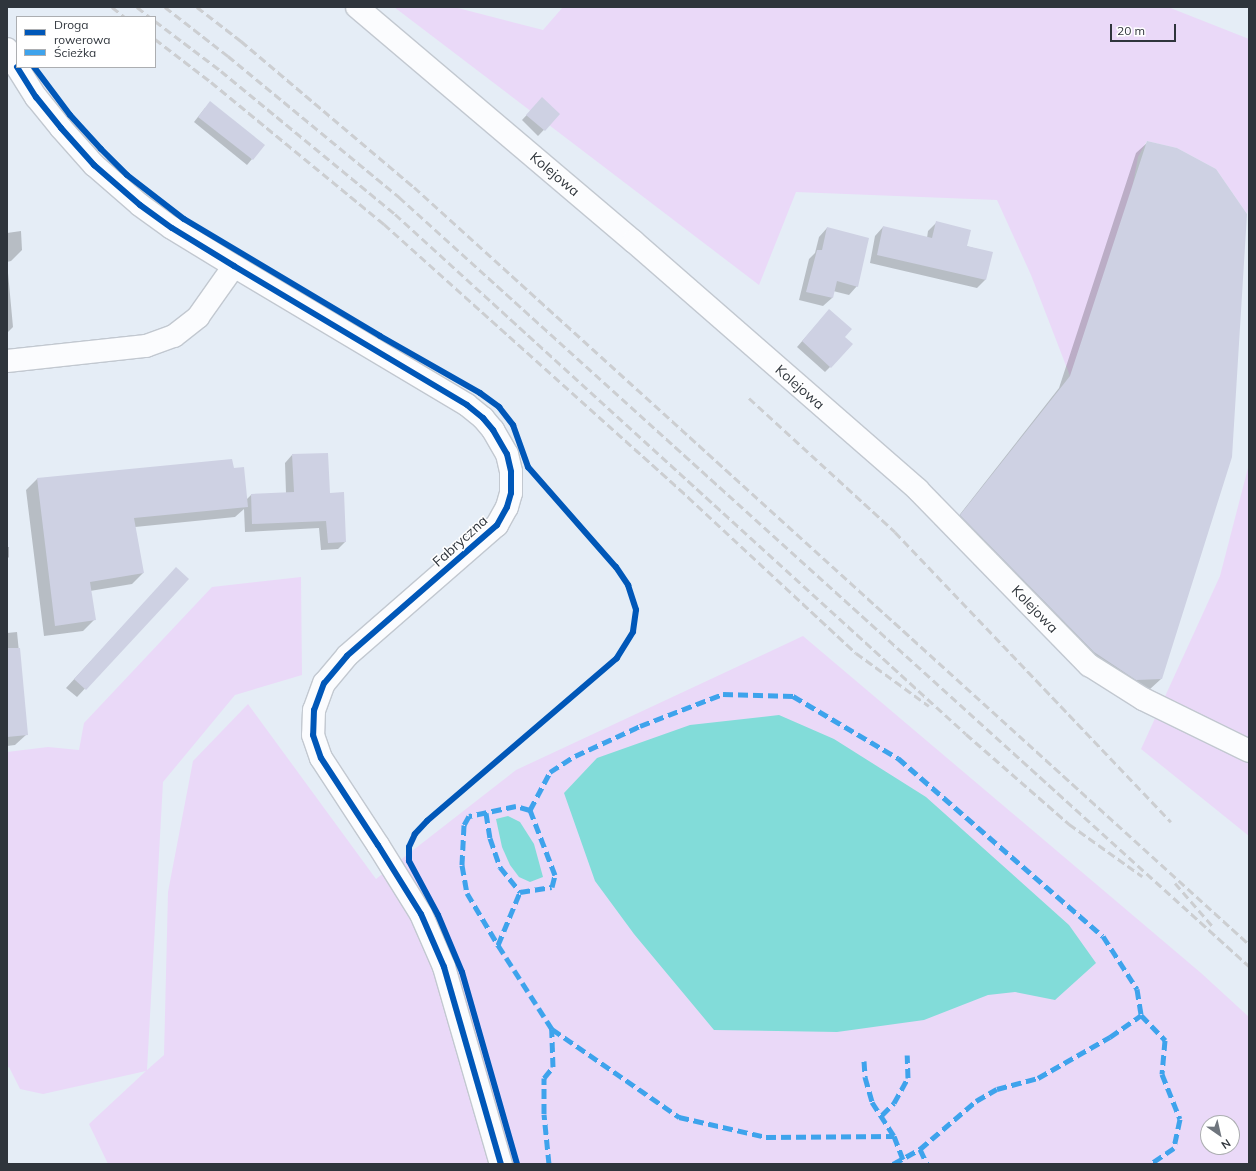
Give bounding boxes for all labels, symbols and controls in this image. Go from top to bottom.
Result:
legend [16,16,156,68]
scale bar [1112,16,1178,42]
text: Droga rowerowa [54,17,110,47]
text: 20 m [1117,23,1145,38]
text: Ścieżka [54,45,96,60]
street label: Kolejowa [527,149,583,199]
street label: Kolejowa [772,361,828,413]
street label: Fabryczna [429,512,491,570]
street label: Kolejowa [1008,582,1062,636]
north arrow [1200,1115,1240,1155]
text: N [1219,1136,1234,1152]

